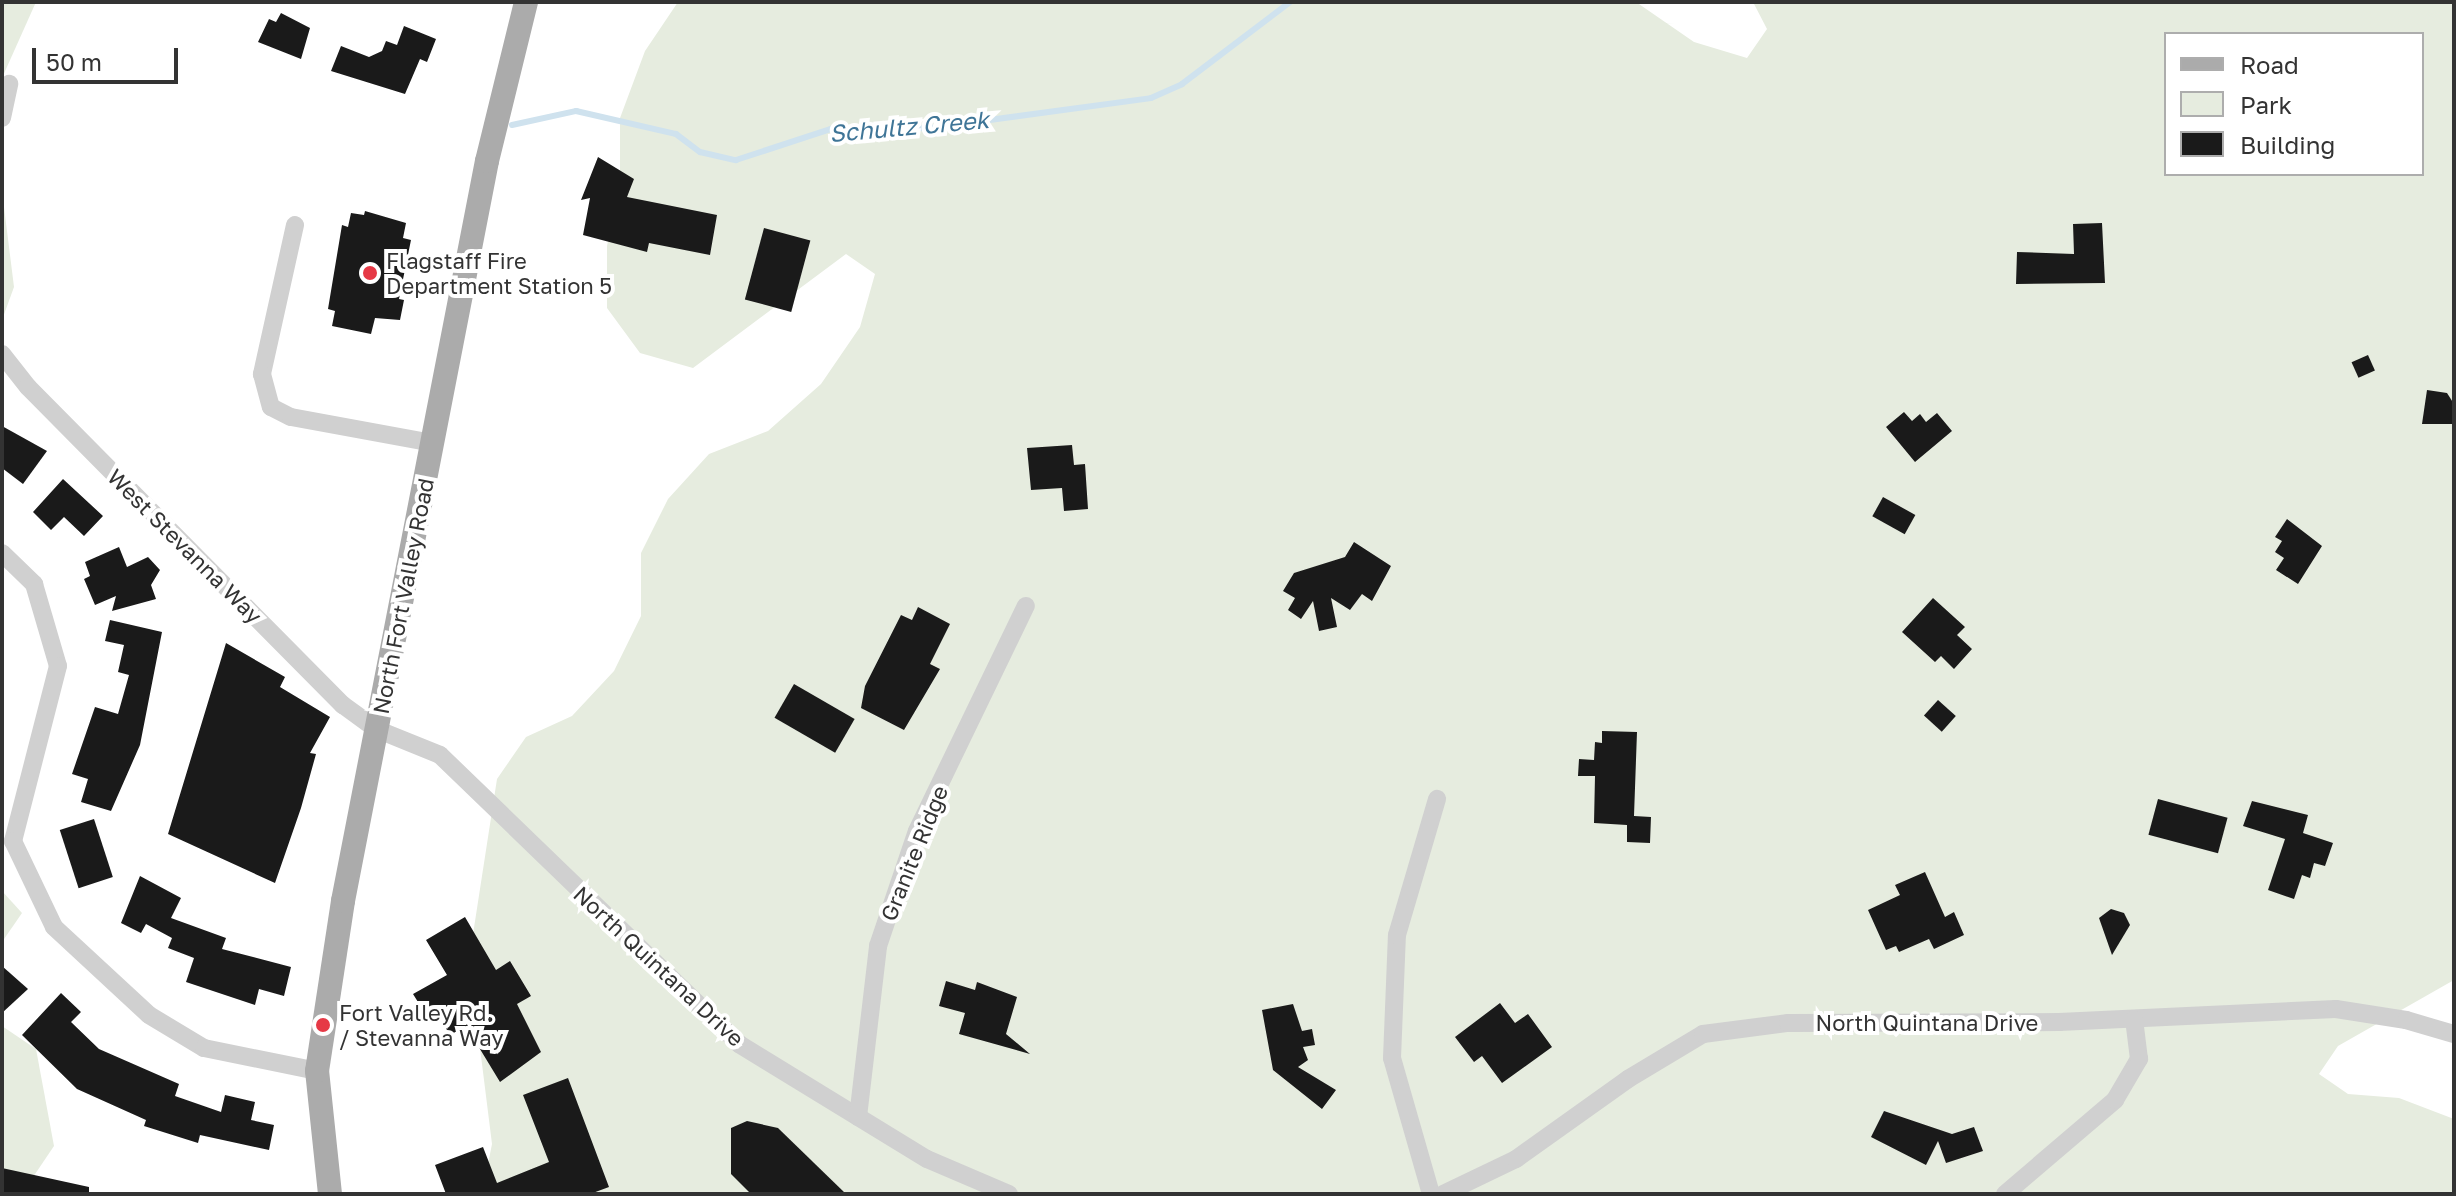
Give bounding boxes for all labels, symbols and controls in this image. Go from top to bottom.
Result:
scale bar [36,32,182,82]
legend [2164,32,2424,176]
text: 50 m [46,47,102,76]
text: Road [2240,50,2299,79]
text: Park [2240,90,2292,119]
water label: Schultz Creek [828,105,990,147]
text: Building [2240,130,2335,159]
place label: Flagstaff Fire Department Station 5 [386,247,612,298]
marker: Flagstaff Fire Department Station 5 [361,264,379,282]
street label: West Stevanna Way [102,463,268,629]
street label: North Fort Valley Road [367,476,439,716]
street label: Granite Ridge [875,782,953,924]
street label: North Quintana Drive [569,880,749,1052]
place label: Fort Valley Rd. / Stevanna Way [339,999,503,1050]
street label: North Quintana Drive [1816,1010,2038,1036]
marker: Fort Valley Rd. / Stevanna Way [314,1016,332,1034]

